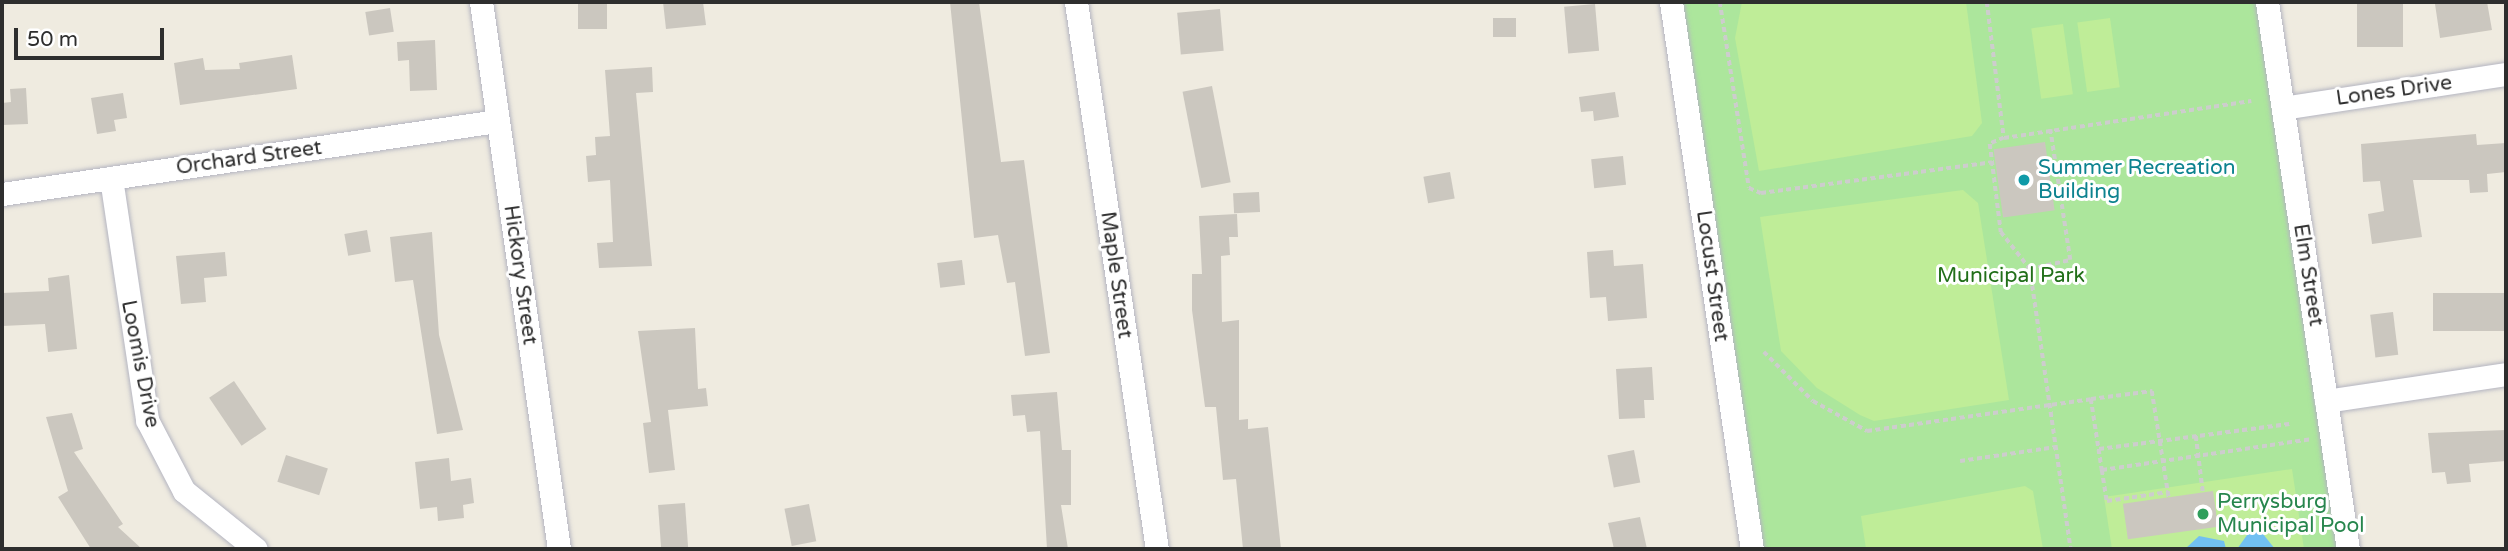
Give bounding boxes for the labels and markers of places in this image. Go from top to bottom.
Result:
place label: Summer Recreation Building [2038,155,2235,205]
marker: Summer Recreation Building [2016,172,2032,188]
place label: Perrysburg Municipal Pool [2217,489,2365,539]
marker: Perrysburg Municipal Pool [2195,506,2211,522]

